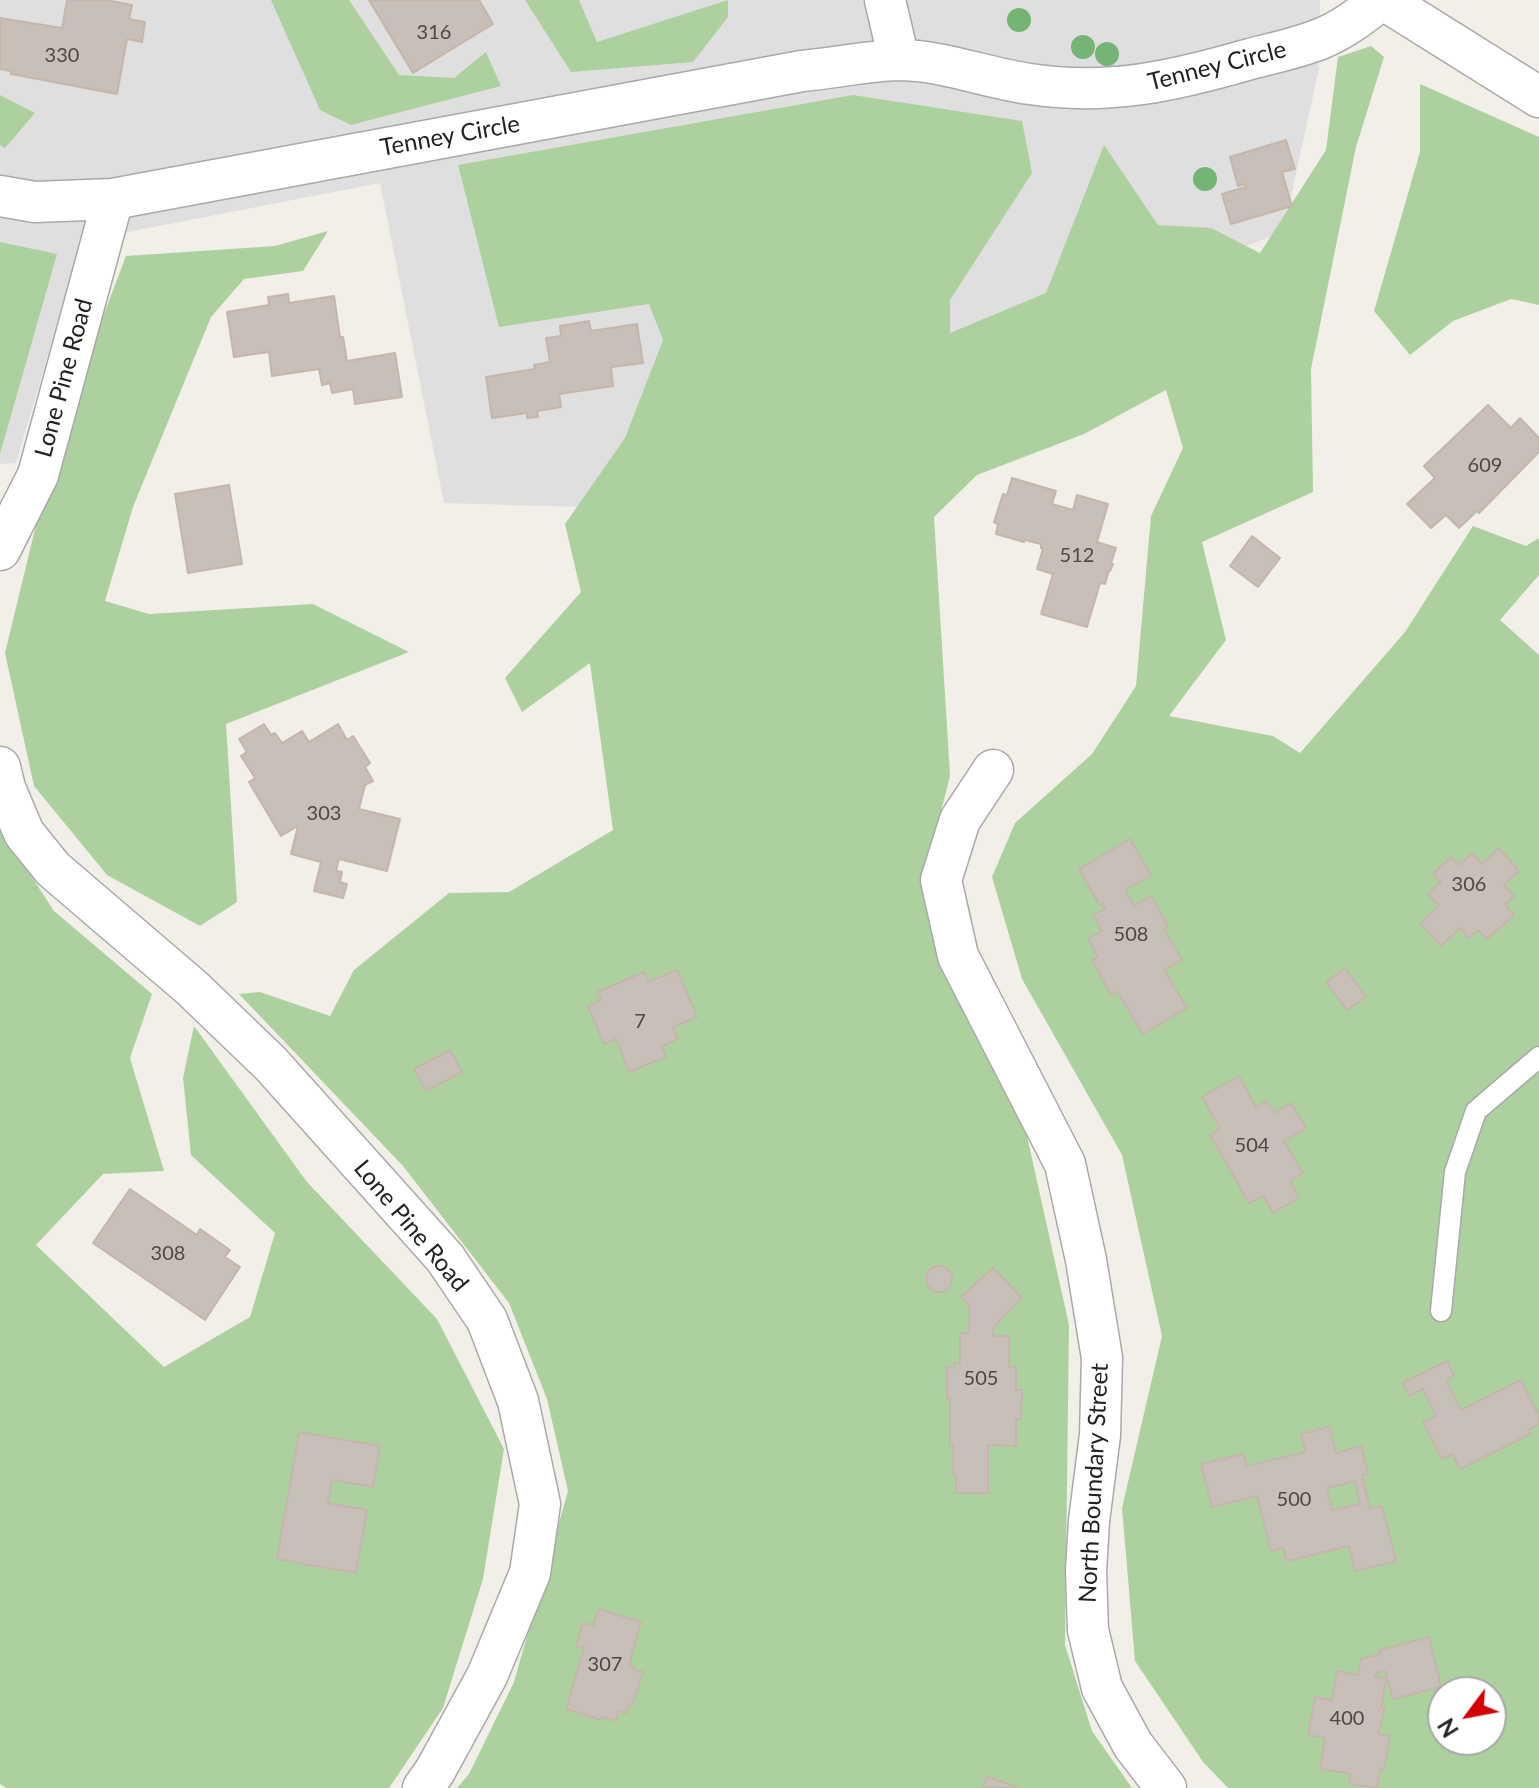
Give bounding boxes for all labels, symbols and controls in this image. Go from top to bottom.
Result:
house number: 316 [417,21,451,45]
street label: Tenney Circle [1145,35,1289,97]
house number: 330 [45,44,79,68]
street label: Tenney Circle [378,110,522,162]
street label: Lone Pine Road [29,296,99,460]
house number: 609 [1468,454,1502,478]
house number: 512 [1060,544,1094,568]
house number: 303 [307,802,341,826]
house number: 306 [1452,873,1486,897]
house number: 508 [1114,923,1148,947]
house number: 7 [634,1010,646,1034]
house number: 504 [1235,1134,1269,1158]
street label: Lone Pine Road [348,1154,474,1298]
house number: 308 [151,1242,185,1266]
street label: North Boundary Street [1073,1362,1115,1604]
house number: 505 [964,1367,998,1391]
house number: 500 [1277,1488,1311,1512]
house number: 307 [588,1653,622,1677]
north arrow [1427,1676,1507,1756]
house number: 400 [1330,1707,1364,1731]
text: N [1432,1714,1464,1742]

